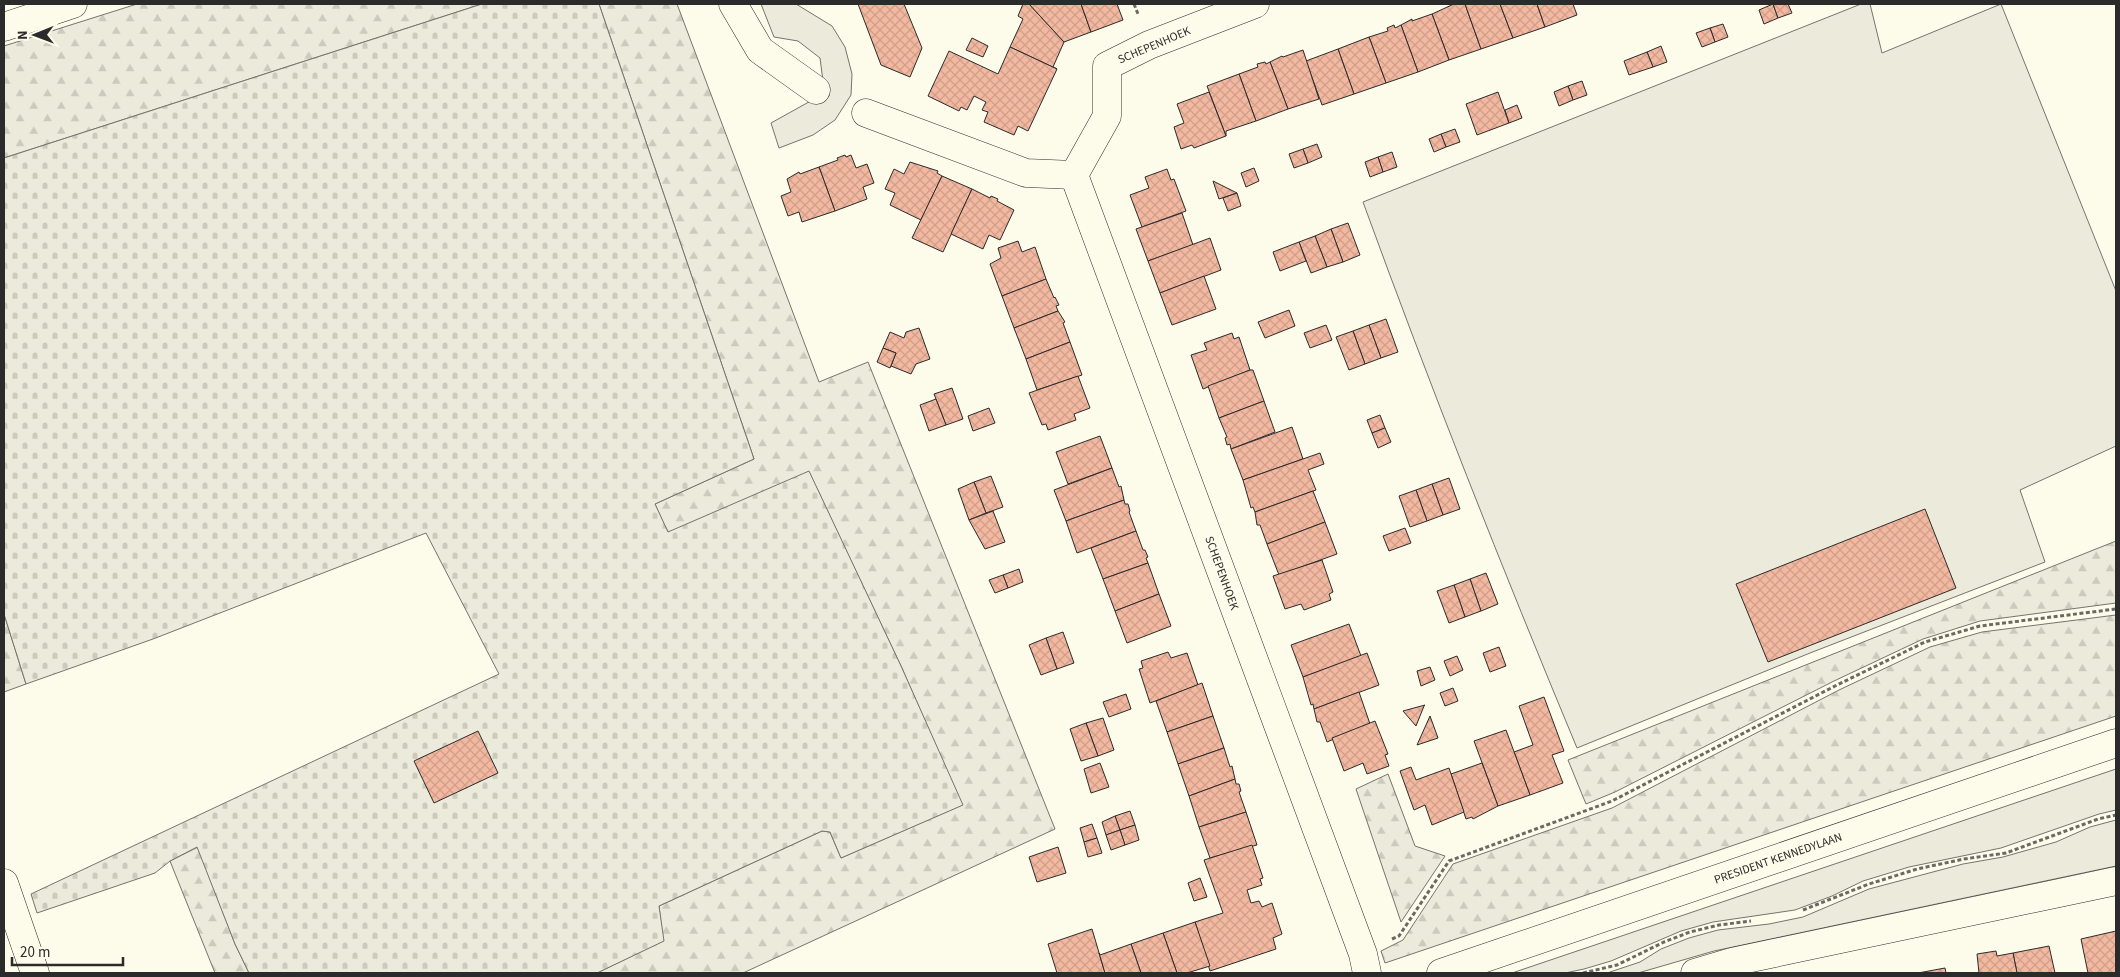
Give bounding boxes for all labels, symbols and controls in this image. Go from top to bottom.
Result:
north arrow [10,10,60,60]
street label: SCHEPENHOEK [1115,23,1193,68]
text: N [13,30,33,40]
street label: SCHEPENHOEK [1200,534,1243,612]
street label: PRESIDENT KENNEDYLAAN [1712,829,1844,888]
scale bar [12,934,124,966]
text: 20 m [20,942,50,963]

